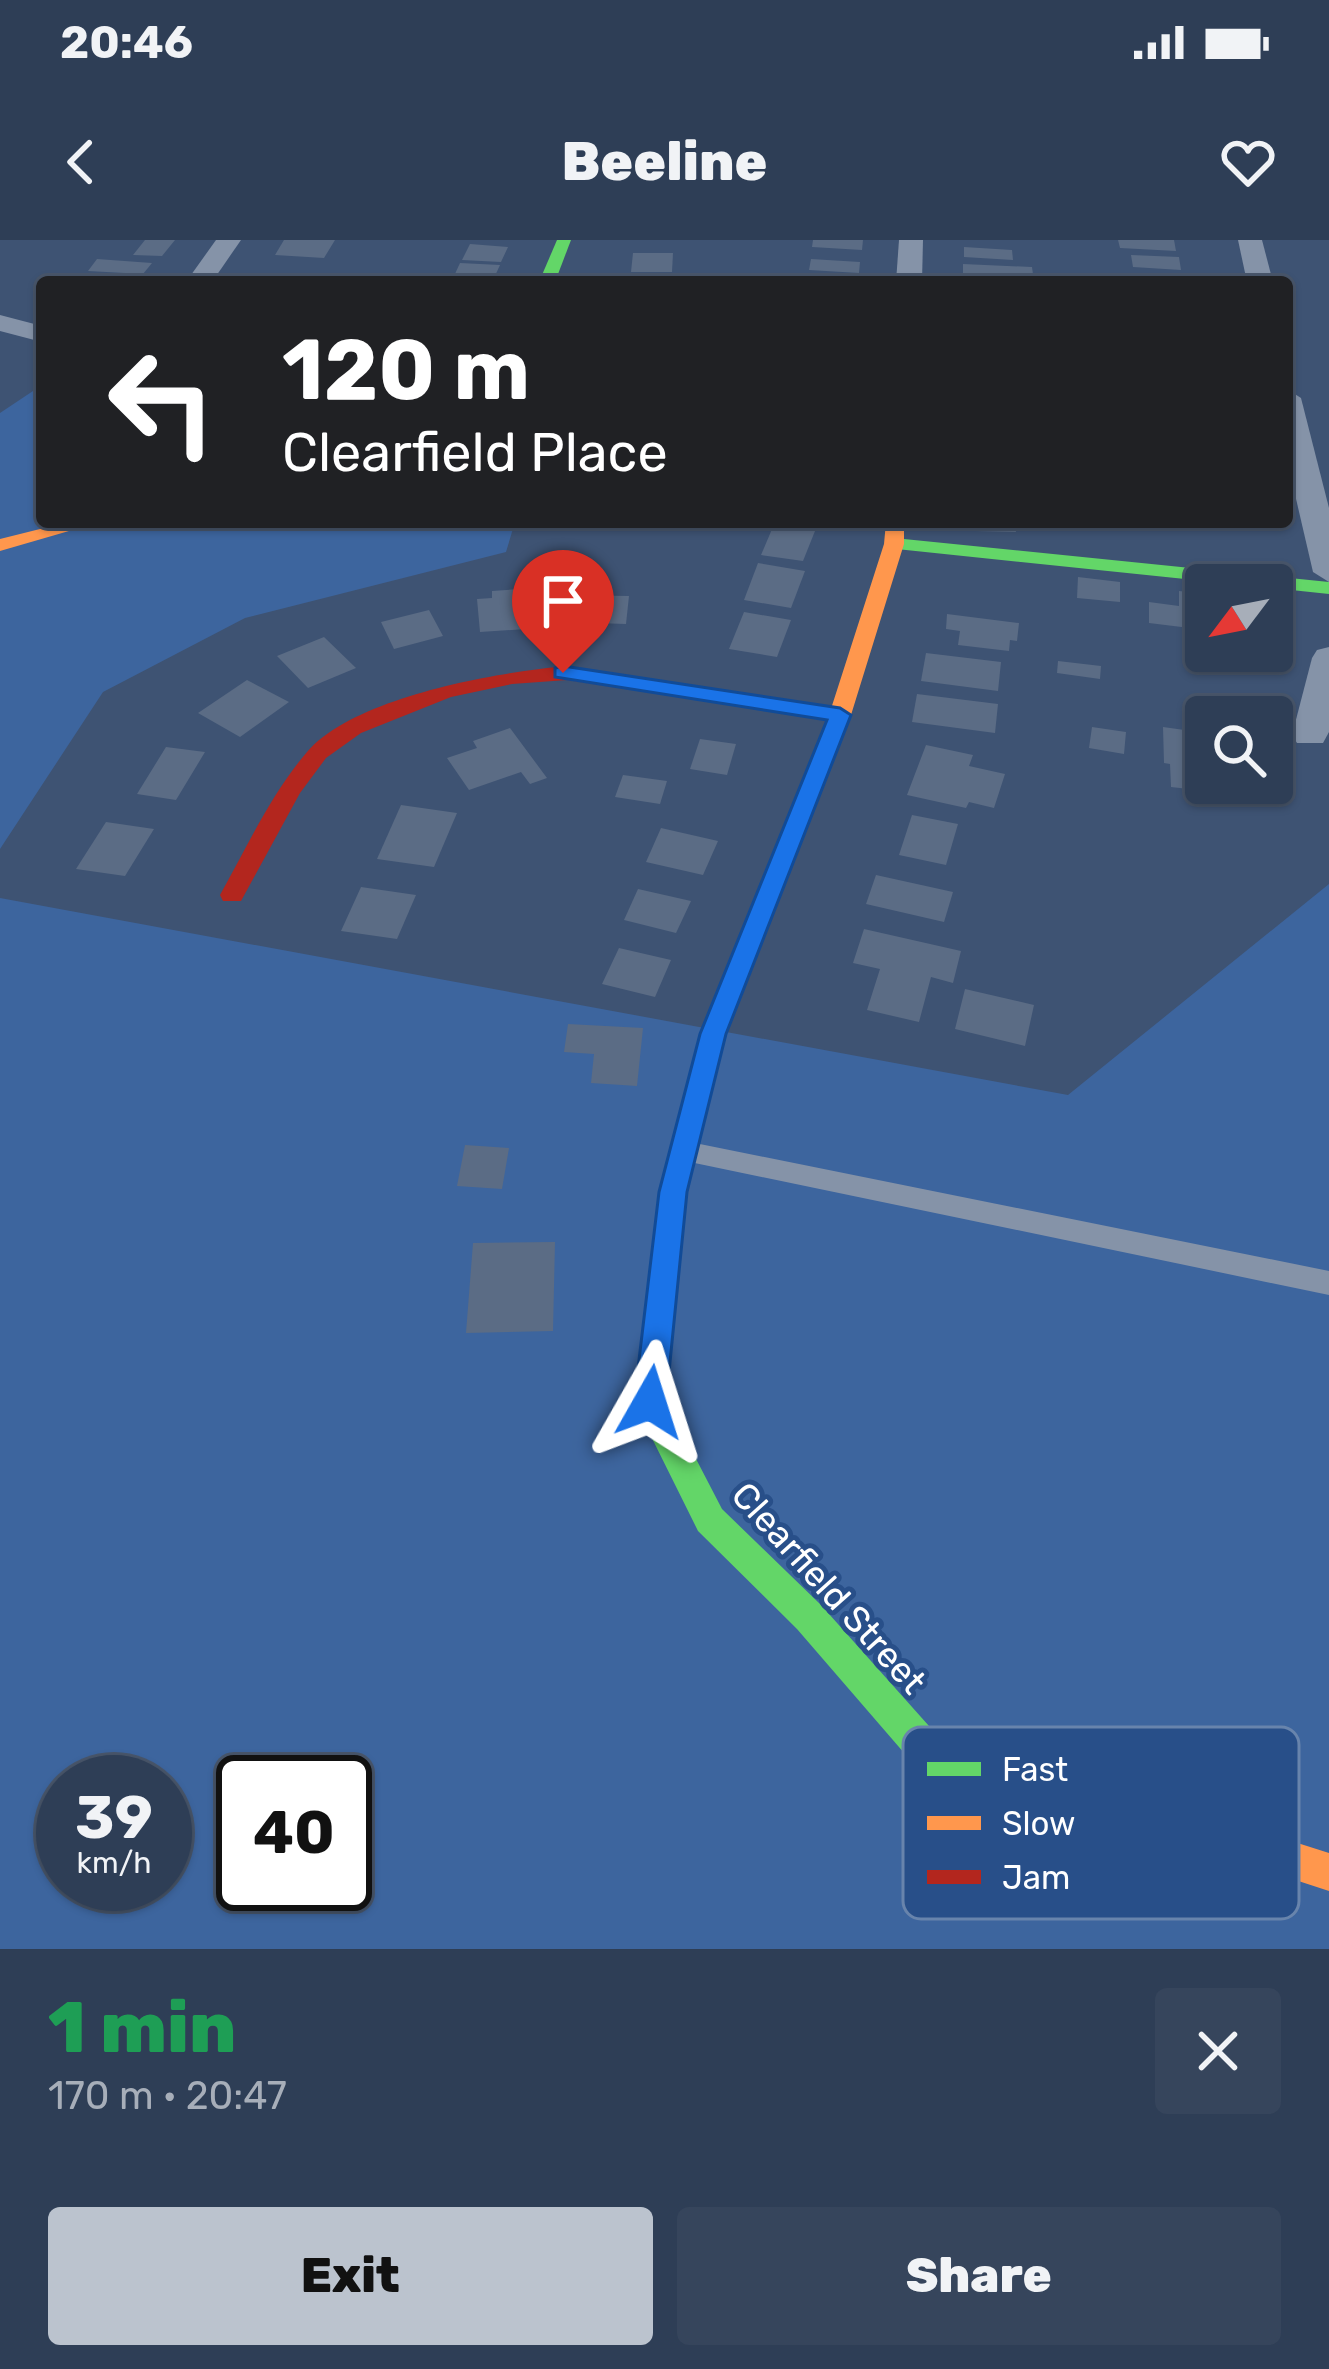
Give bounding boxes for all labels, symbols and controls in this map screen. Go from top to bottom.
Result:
text: 20:46 [60,16,193,69]
icon: back [48,129,114,195]
icon: heart [1215,129,1281,195]
text: Beeline [562,130,767,194]
text: 120 m [282,320,530,420]
icon: left [84,324,240,480]
text: Clearfield Place [282,421,668,485]
pin [512,550,614,673]
north arrow [1185,564,1293,672]
map controls [1185,564,1293,804]
icon: arrive [530,568,596,634]
button: search [1185,696,1293,804]
position arrow [587,1339,713,1465]
street label: Clearfield Street [723,1473,935,1703]
legend [903,1727,1299,1919]
text: Fast [1002,1750,1068,1789]
speed limit sign: 40 [216,1755,372,1911]
text: 39 [75,1782,153,1853]
text: Slow [1002,1804,1076,1843]
text: km/h [77,1845,151,1881]
text: Jam [1002,1858,1070,1897]
text: 1 min [48,1985,236,2070]
button: close [1155,1988,1281,2114]
text: 170 m · 20:47 [48,2073,287,2119]
button: Exit [48,2207,653,2345]
button: Share [677,2207,1281,2345]

